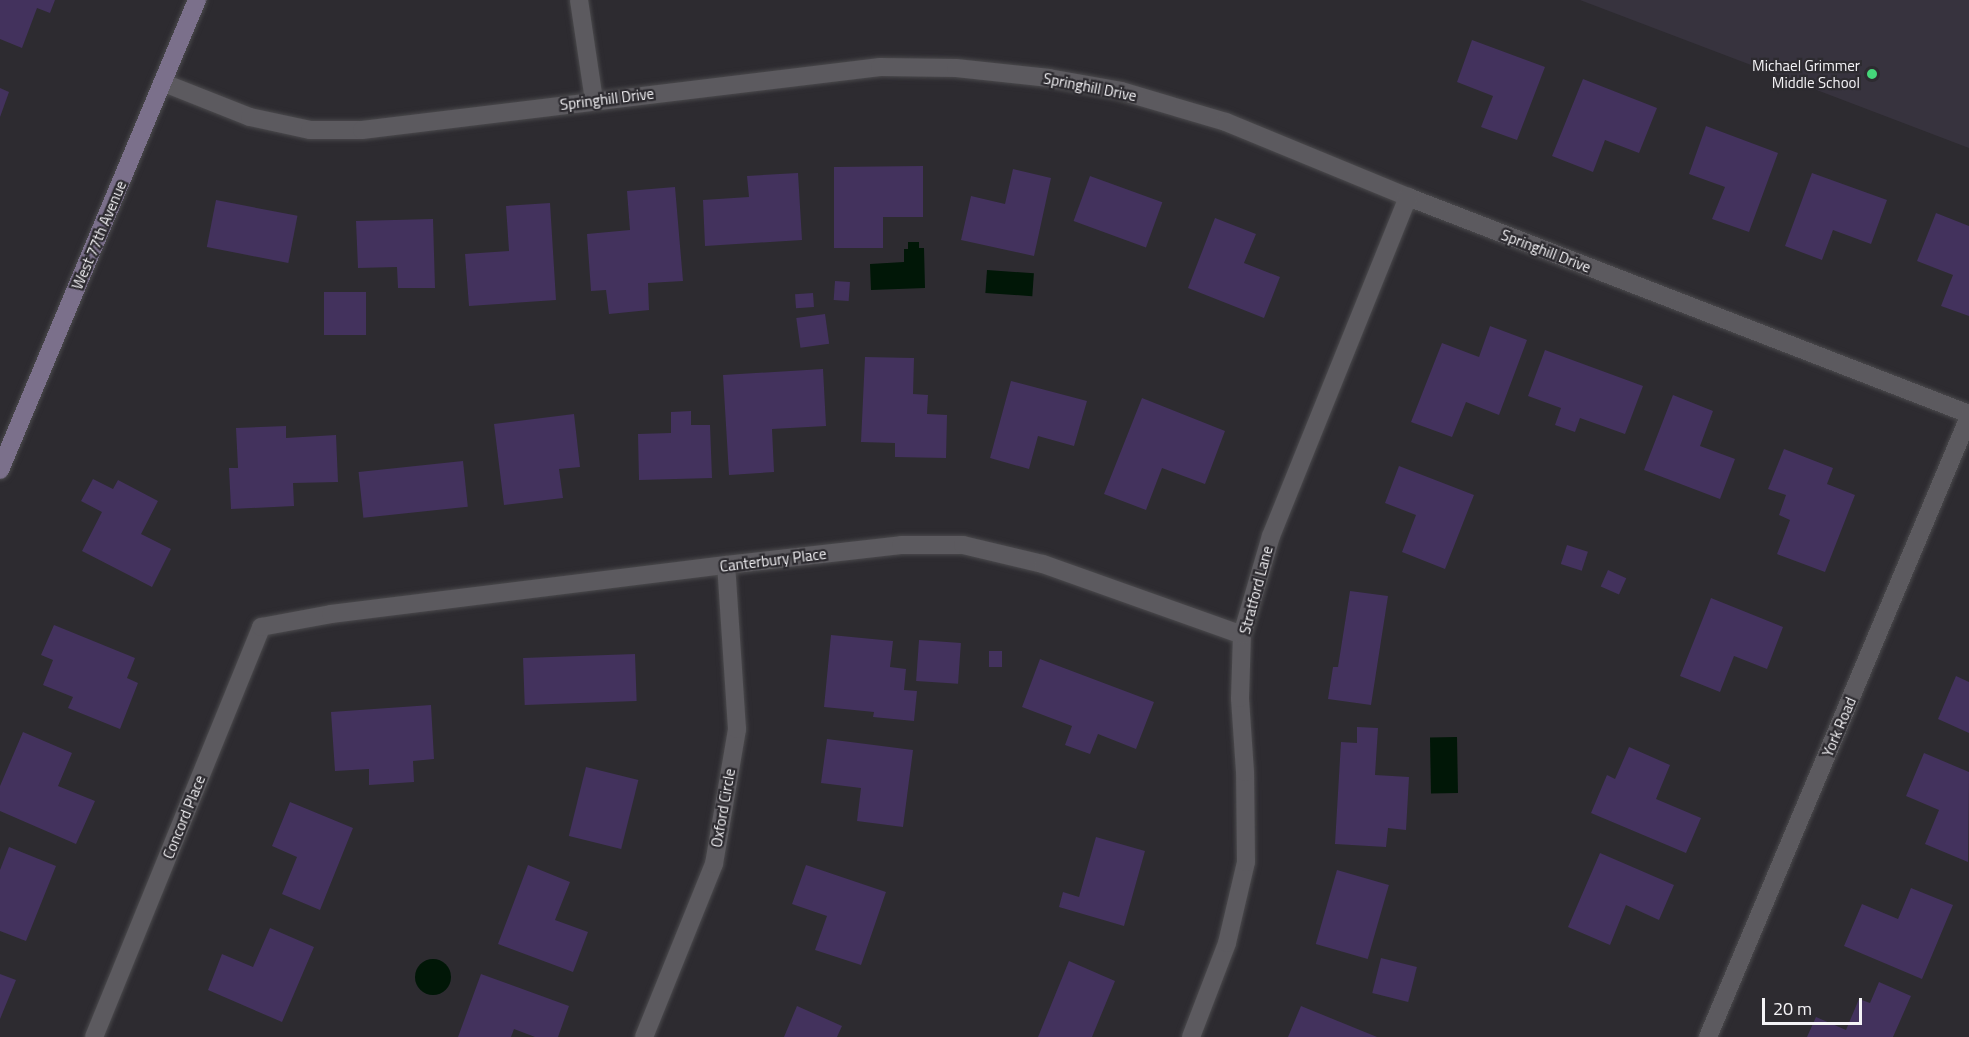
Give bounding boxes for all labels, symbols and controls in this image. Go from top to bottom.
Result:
place label: Michael Grimmer Middle School [1752,56,1860,91]
marker: Michael Grimmer Middle School [1865,67,1879,81]
street label: Springhill Drive [1042,69,1138,105]
street label: Springhill Drive [559,84,655,114]
street label: West 77th Avenue [68,178,130,292]
street label: Springhill Drive [1499,226,1593,276]
street label: Stratford Lane [1236,544,1276,636]
street label: Canterbury Place [719,545,827,575]
street label: York Road [1818,694,1860,760]
street label: Oxford Circle [707,767,739,849]
street label: Concord Place [159,773,209,861]
scale bar [1765,986,1866,1024]
text: 20 m [1773,995,1812,1022]

